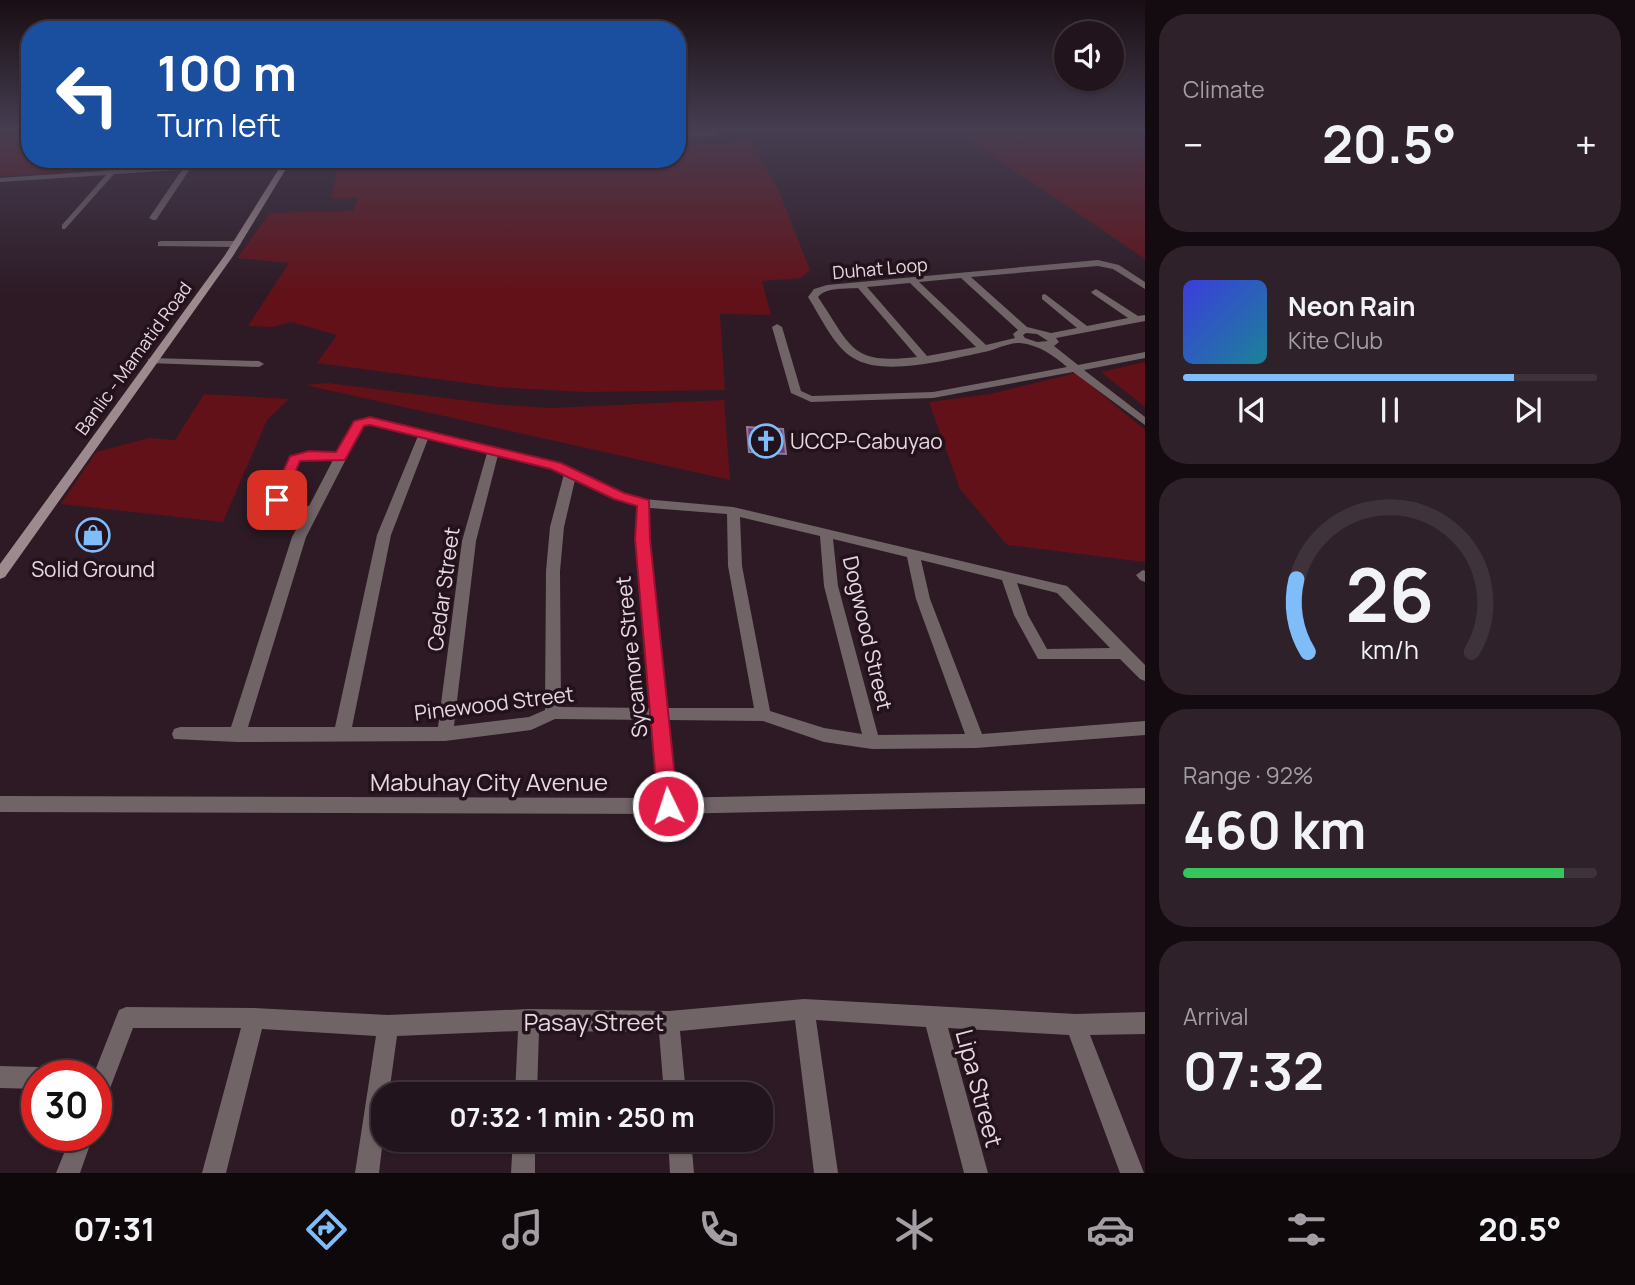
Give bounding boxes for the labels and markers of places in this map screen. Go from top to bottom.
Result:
church icon: UCCP-Cabuyao [747,422,785,460]
place label: UCCP-Cabuyao [790,427,943,455]
pin [247,470,307,530]
shop icon: Solid Ground [74,516,112,554]
place label: Solid Ground [31,555,155,583]

